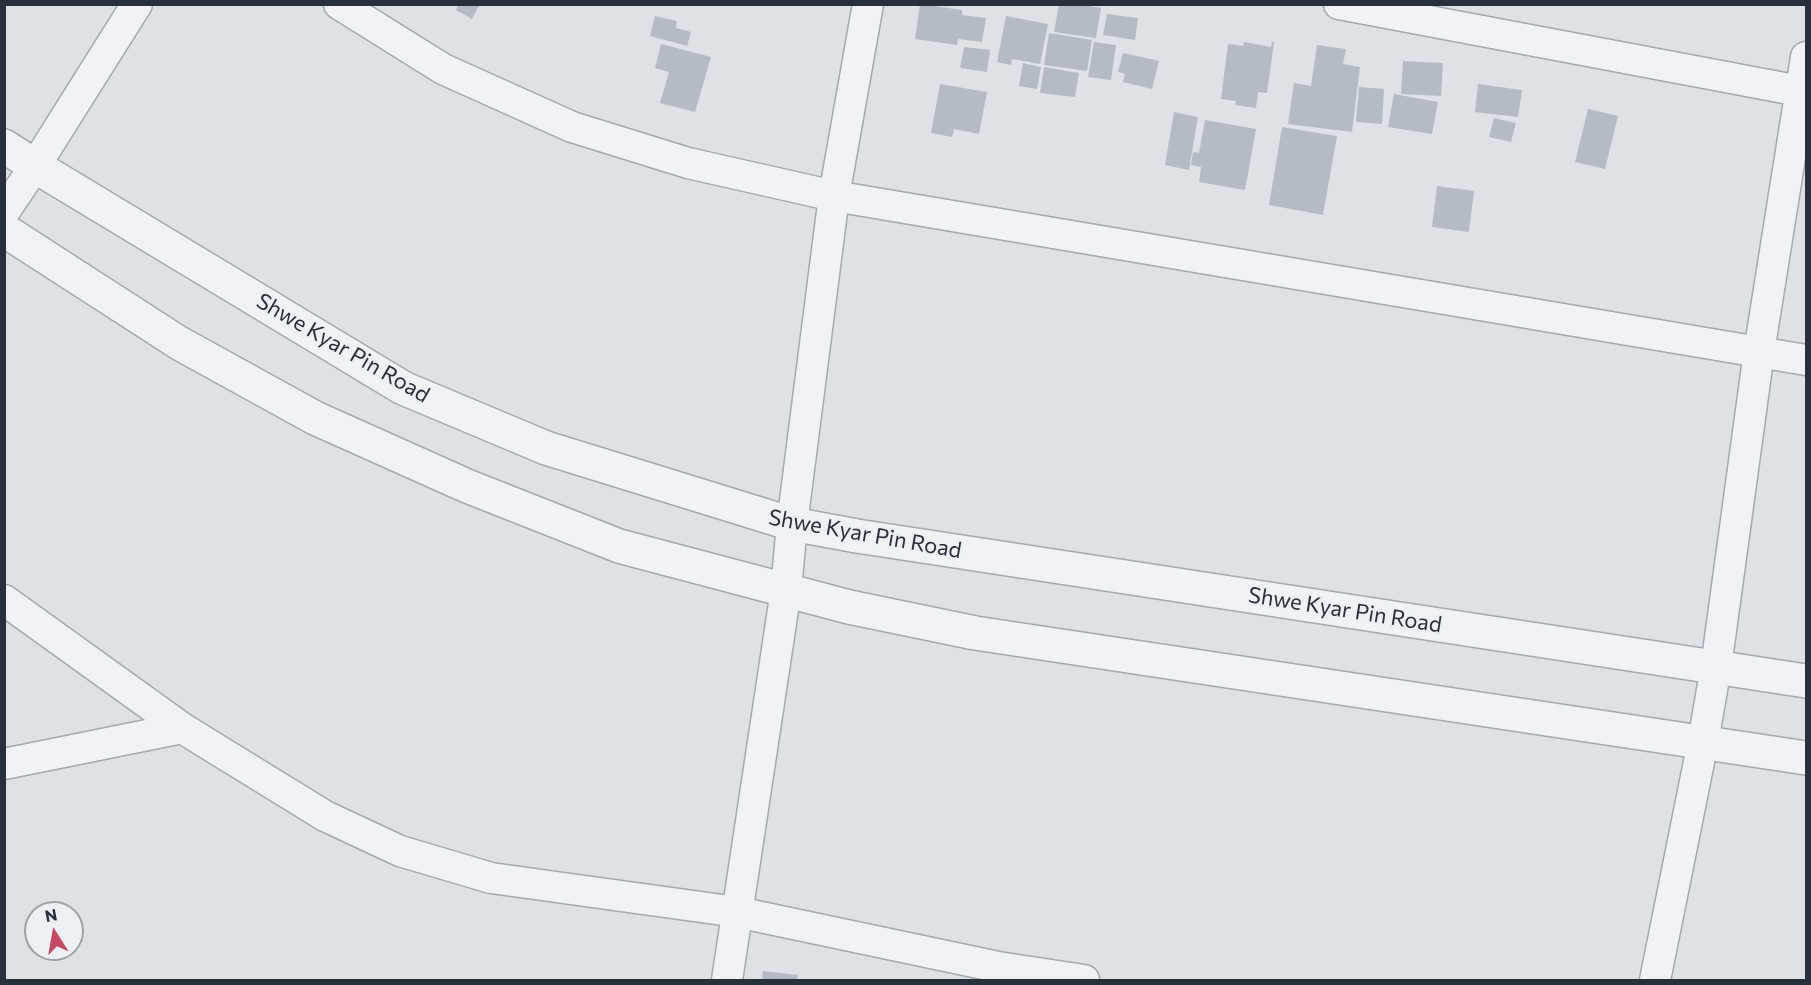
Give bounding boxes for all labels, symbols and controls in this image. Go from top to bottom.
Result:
street label: Shwe Kyar Pin Road [252,288,434,408]
street label: Shwe Kyar Pin Road [766,504,964,564]
street label: Shwe Kyar Pin Road [1246,582,1444,638]
north arrow [24,901,84,961]
text: N [43,904,59,925]

